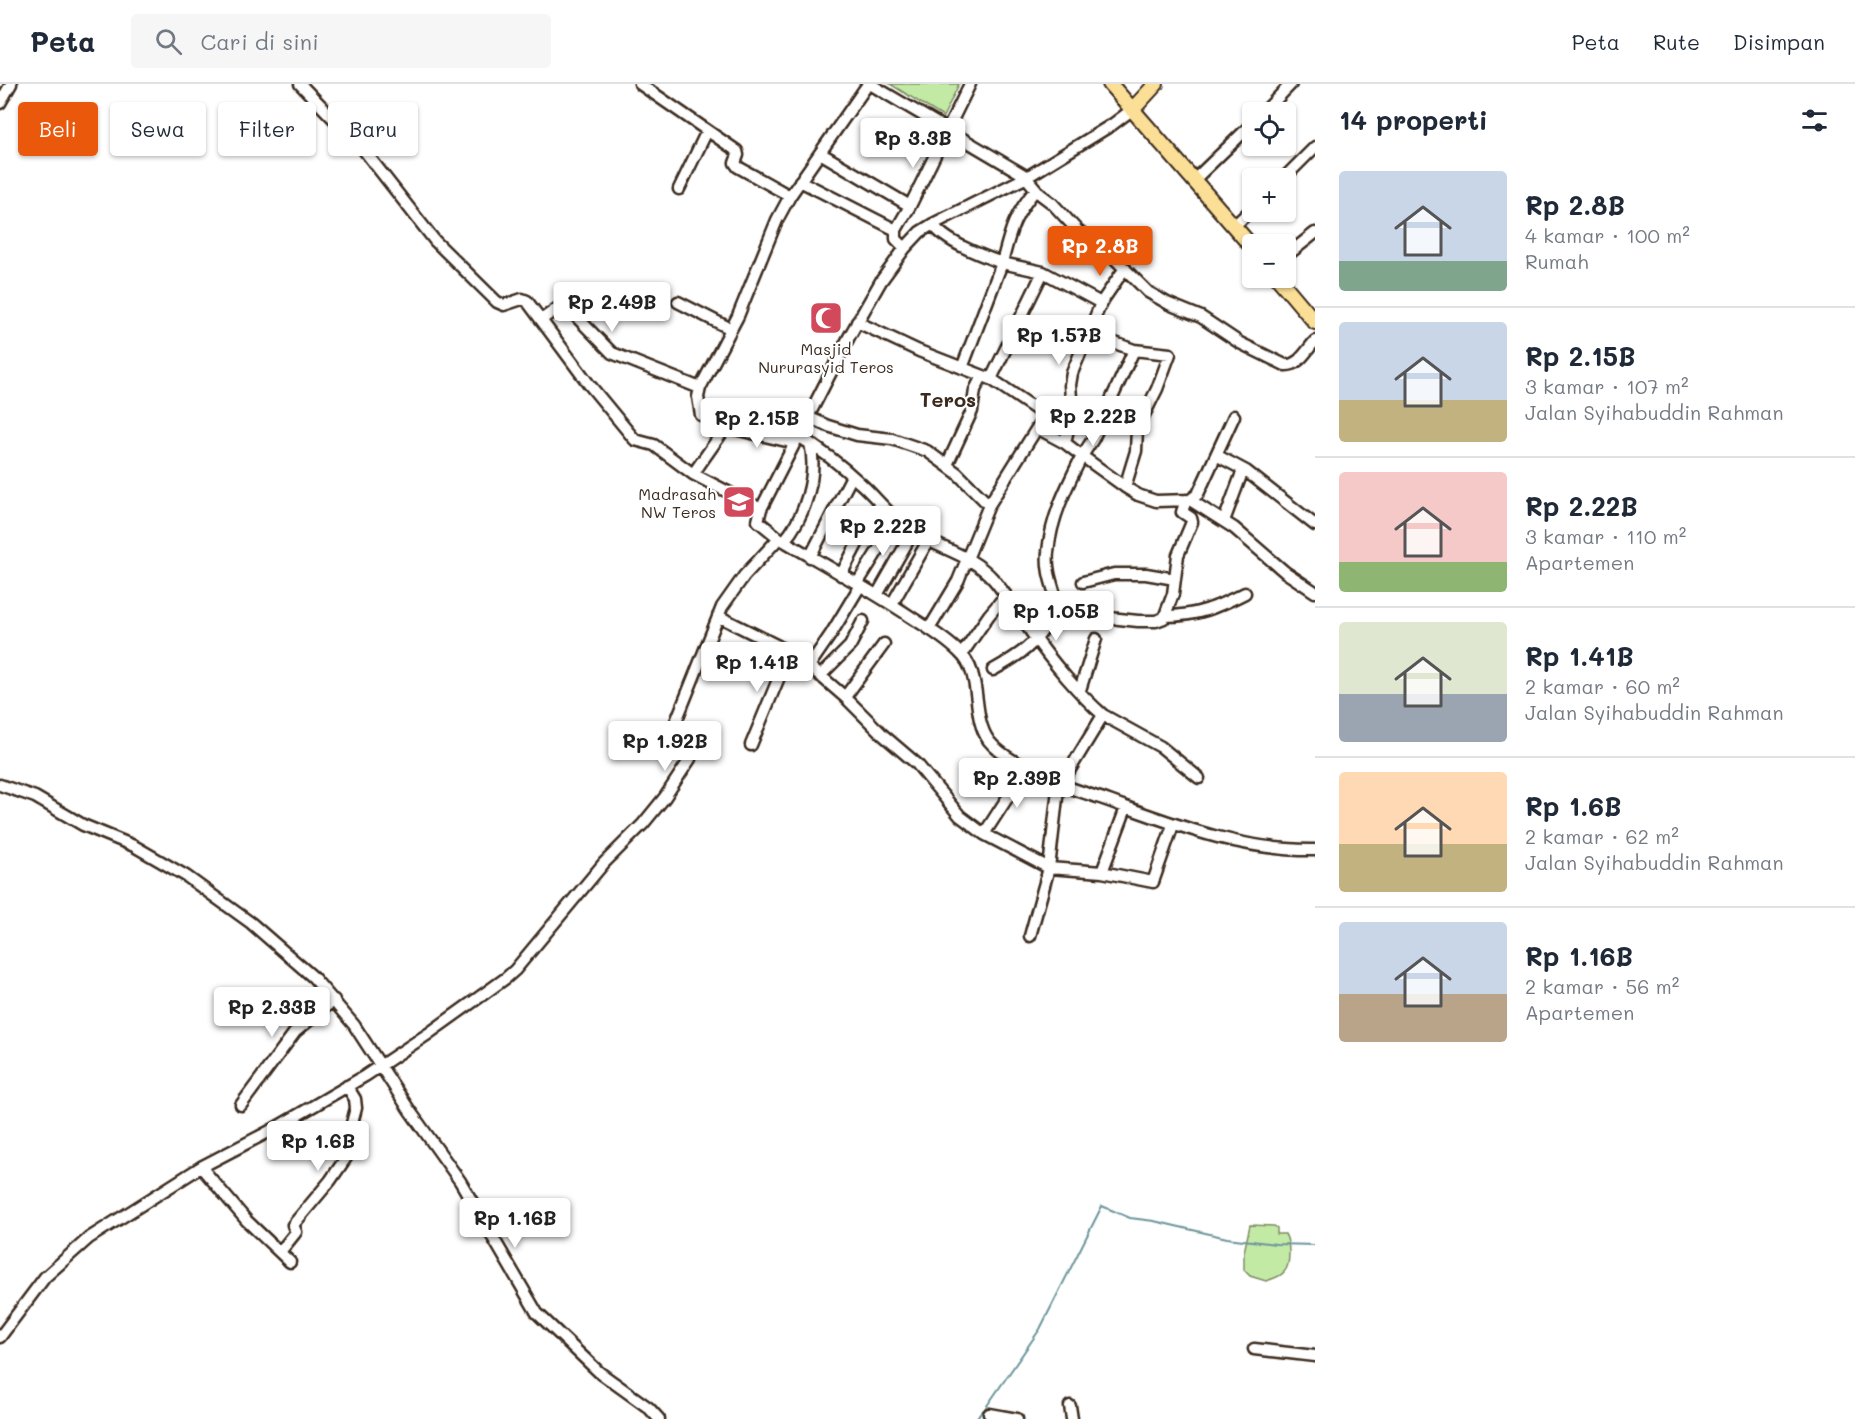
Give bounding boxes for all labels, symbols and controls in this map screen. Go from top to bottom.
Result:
search box [131,14,551,68]
text: Peta [30,23,95,59]
icon: search [152,25,185,58]
text: Cari di sini [200,27,319,56]
text: Peta [1572,28,1620,55]
text: Rute [1653,28,1700,55]
text: Disimpan [1733,28,1825,55]
chip: Beli [18,102,98,156]
chip: Sewa [110,102,206,156]
chip: Filter [218,102,316,156]
chip: Baru [328,102,418,156]
map controls [1242,102,1296,288]
button: locate [1242,102,1296,156]
text: 14 properti [1339,103,1488,137]
icon: filters [1798,104,1831,137]
pin: Rp 3.3B [858,118,968,169]
text: Rp 3.3B [874,124,952,150]
button: + [1242,168,1296,222]
text: Rp 2.8B [1525,188,1625,222]
icon: home [1387,195,1459,267]
text: 4 kamar · 100 m² [1525,222,1690,248]
pin: Rp 2.8B [1045,226,1155,277]
text: Rp 2.8B [1062,232,1138,258]
button: − [1242,234,1296,288]
text: Rumah [1525,248,1588,274]
pin: Rp 2.49B [550,282,674,333]
text: Rp 2.49B [567,288,657,314]
mosque icon: Masjid Nururasyid Teros [808,300,844,336]
pin: Rp 1.57B [997,315,1121,366]
text: Rp 1.57B [1017,321,1101,347]
place label: Masjid Nururasyid Teros [758,338,894,377]
text: Rp 2.15B [1525,339,1636,373]
icon: home [1387,346,1459,418]
text: 3 kamar · 107 m² [1525,373,1688,399]
district label: Teros [920,386,976,412]
pin: Rp 2.22B [1031,396,1155,447]
pin: Rp 2.15B [695,398,819,449]
text: Jalan Syihabuddin Rahman [1525,399,1784,425]
text: Rp 2.22B [1050,402,1136,428]
text: Rp 2.15B [715,404,800,430]
place label: Madrasah NW Teros [638,483,716,522]
school or university icon: Madrasah NW Teros [721,484,757,520]
text: Rp 2.22B [1525,489,1638,523]
icon: home [1387,496,1459,568]
pin: Rp 2.22B [821,506,945,557]
text: Rp 2.22B [840,512,926,538]
text: 3 kamar · 110 m² [1525,523,1686,549]
text: Apartemen [1525,549,1634,575]
pin: Rp 1.05B [994,591,1118,642]
text: Rp 1.05B [1013,597,1099,623]
text: Rp 1.41B [1525,639,1634,673]
pin: Rp 1.41B [695,642,819,693]
icon: home [1387,646,1459,718]
text: Rp 1.41B [715,648,799,674]
text: 2 kamar · 60 m² [1525,673,1680,699]
text: Jalan Syihabuddin Rahman [1525,699,1784,725]
pin: Rp 1.92B [603,721,727,772]
text: Rp 1.92B [622,727,708,753]
pin: Rp 2.39B [955,758,1079,809]
text: Rp 2.39B [973,764,1061,790]
text: Rp 1.6B [1525,789,1622,823]
icon: home [1387,796,1459,868]
text: 2 kamar · 62 m² [1525,823,1679,849]
text: Jalan Syihabuddin Rahman [1525,849,1784,875]
text: Rp 1.16B [1525,939,1633,973]
icon: home [1387,946,1459,1018]
text: 2 kamar · 56 m² [1525,973,1679,999]
pin: Rp 2.33B [210,987,334,1038]
text: Rp 2.33B [228,993,316,1019]
text: Apartemen [1525,999,1634,1025]
pin: Rp 1.6B [263,1121,373,1172]
text: Rp 1.6B [281,1127,355,1153]
pin: Rp 1.16B [453,1198,577,1249]
text: Rp 1.16B [473,1204,557,1230]

